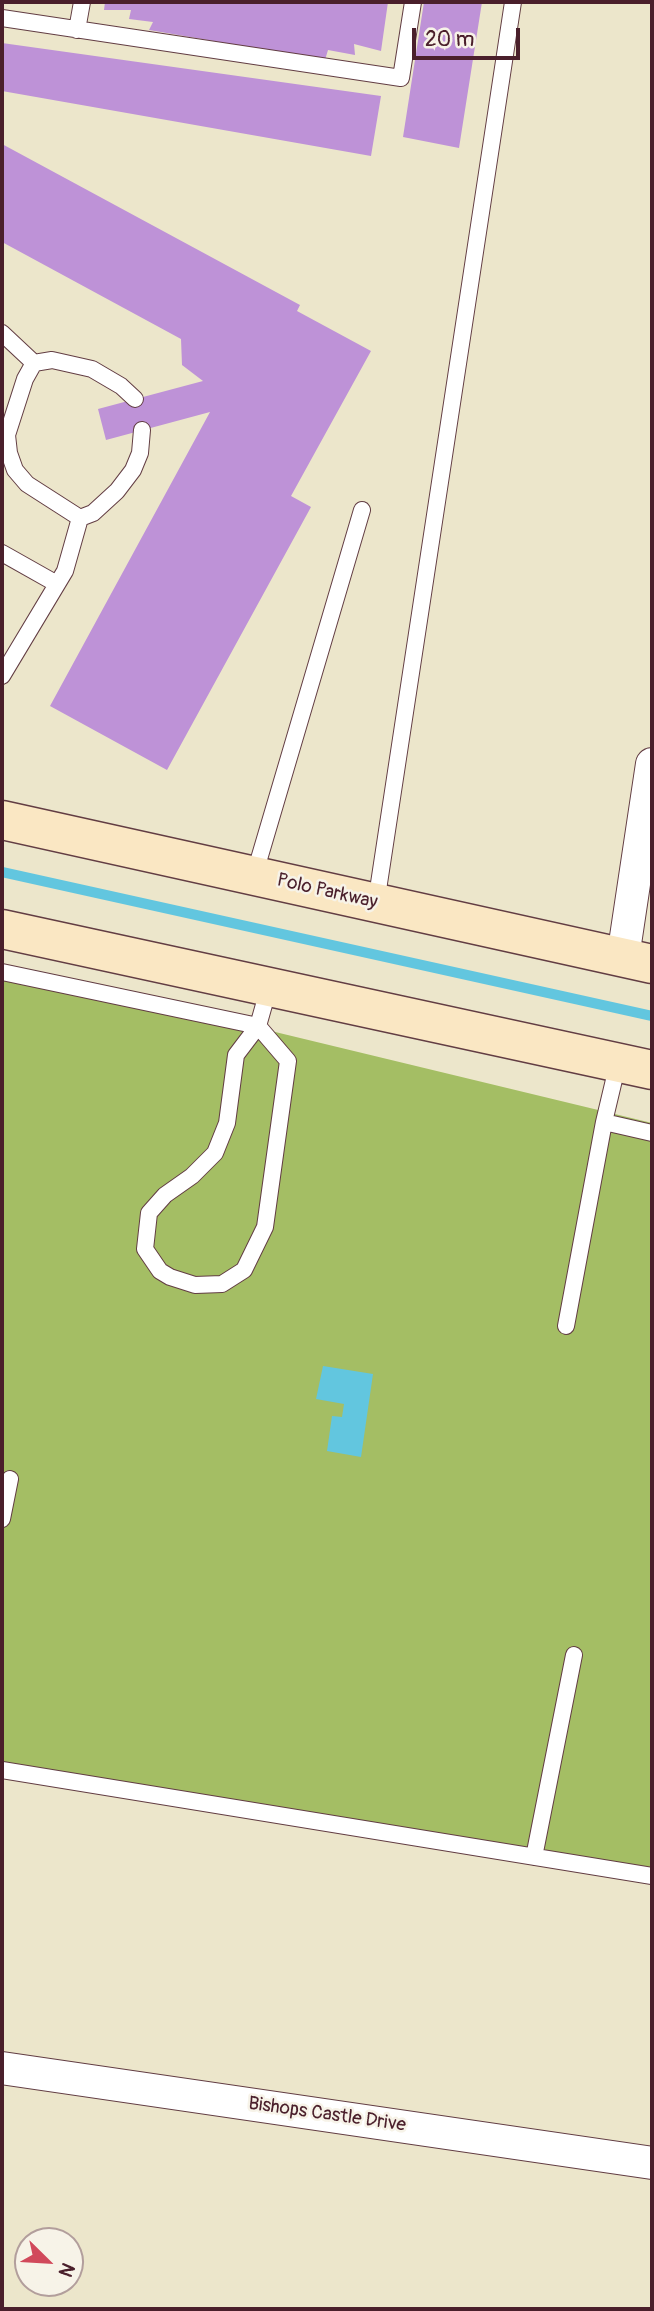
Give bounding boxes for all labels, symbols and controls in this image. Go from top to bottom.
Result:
scale bar [416,14,524,58]
text: 20 m [425,26,474,53]
street label: Polo Parkway [274,869,380,915]
street label: Bishops Castle Drive [247,2093,407,2137]
north arrow [14,2227,84,2297]
text: N [53,2259,80,2280]

